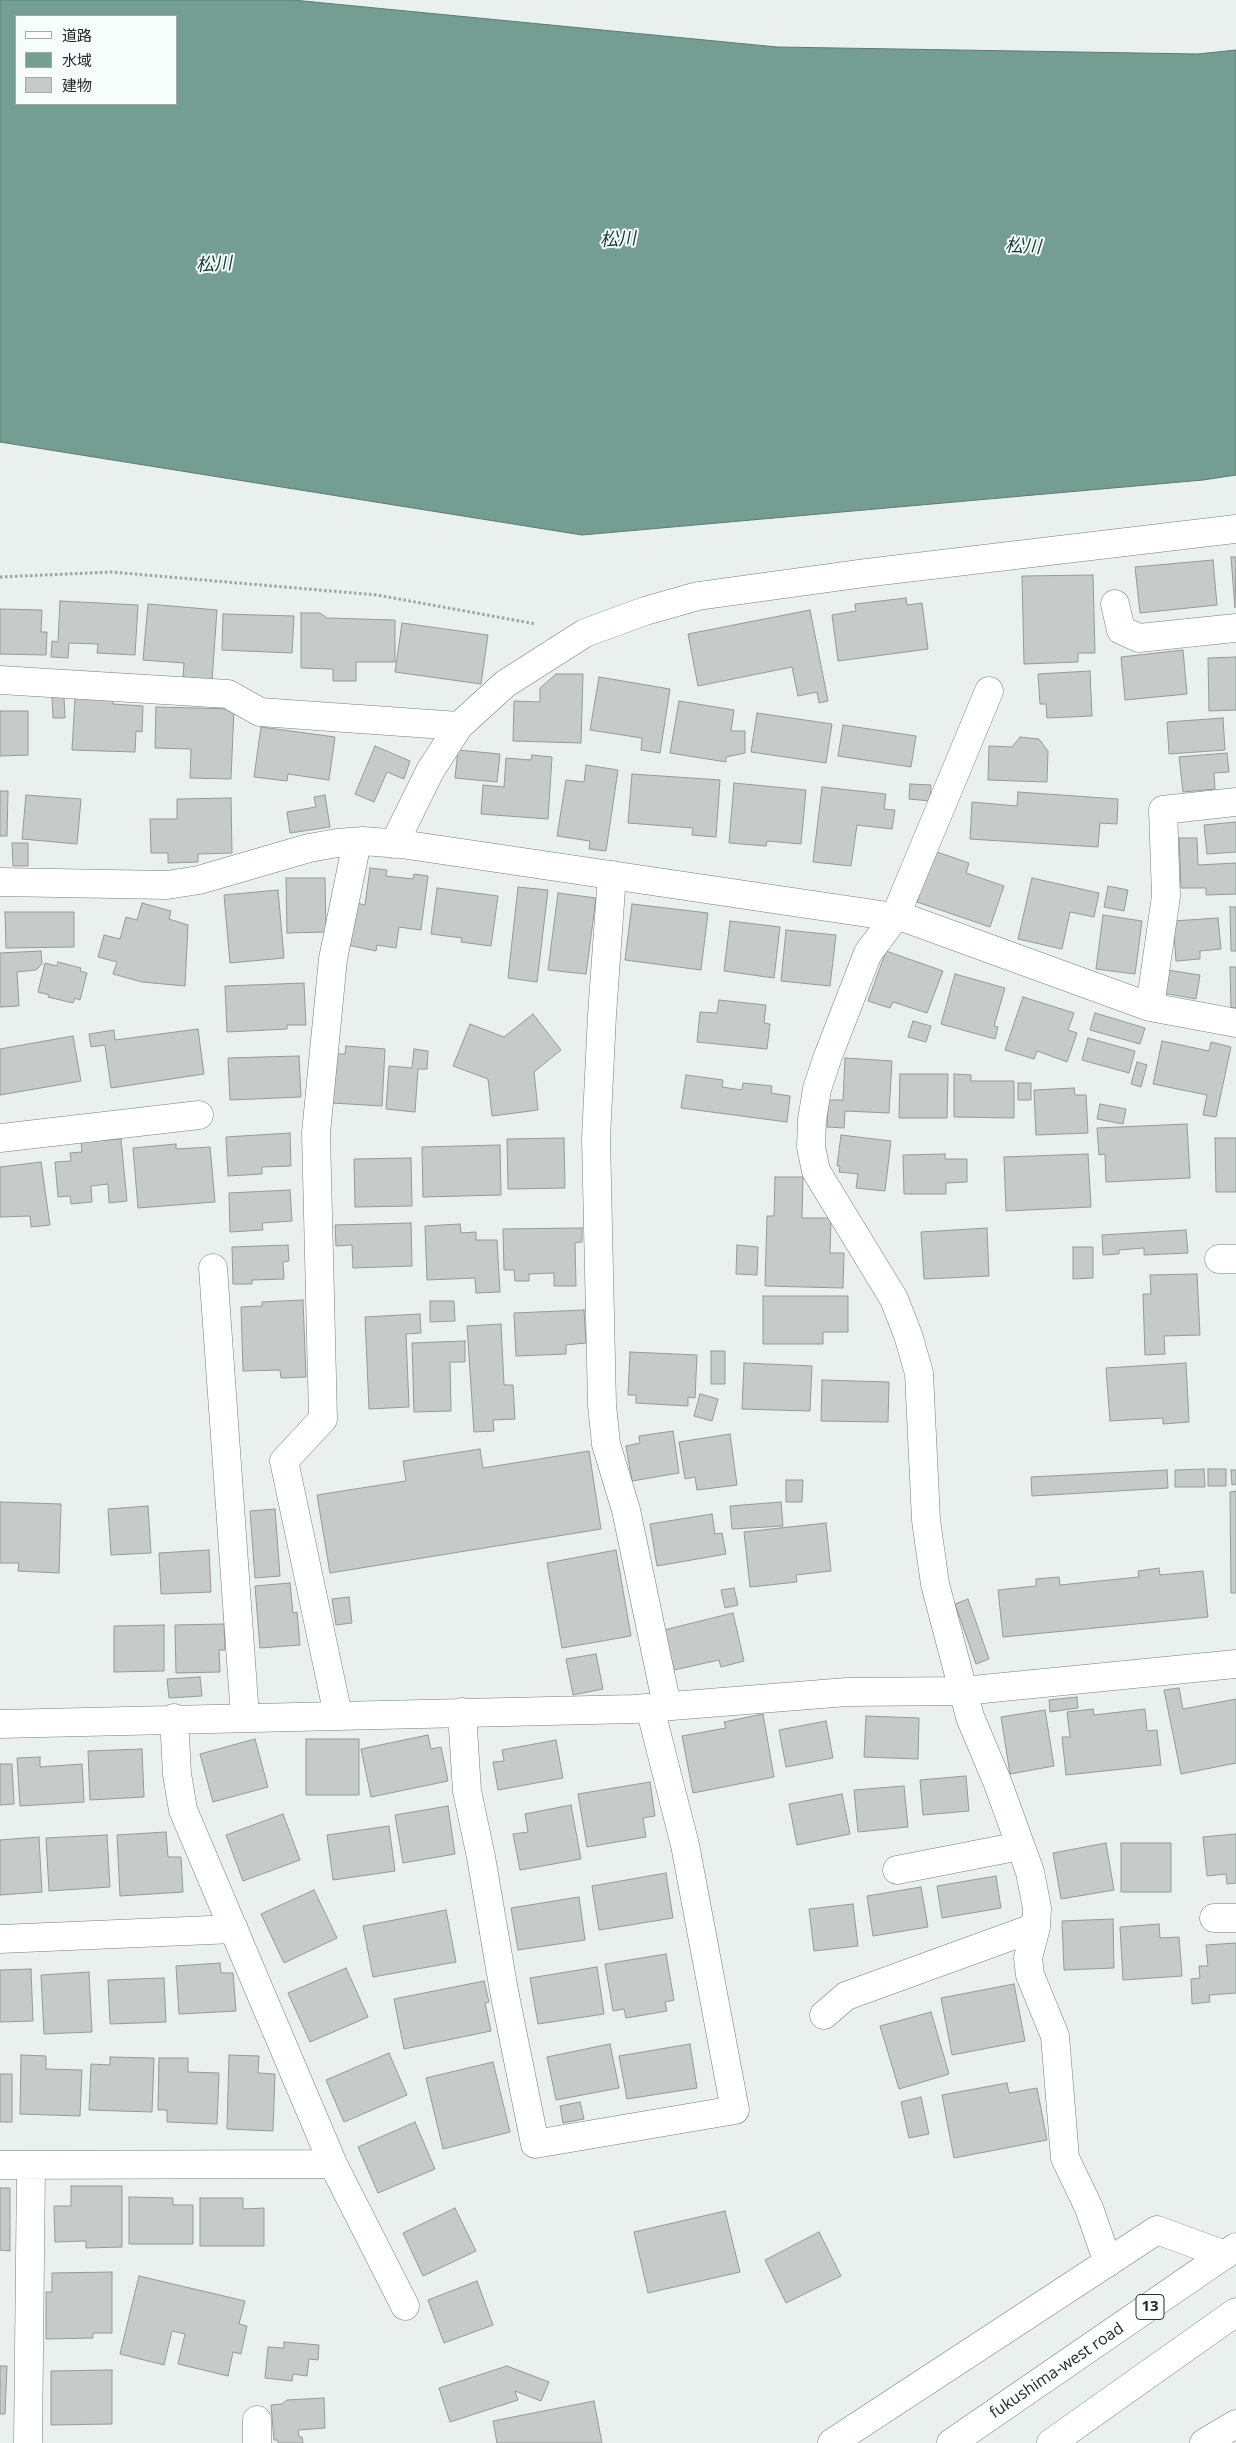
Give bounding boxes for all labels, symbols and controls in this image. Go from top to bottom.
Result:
legend [15,15,178,105]
text: 道路 [62,25,92,45]
text: 水域 [62,50,92,70]
text: 建物 [62,75,92,95]
water label: 松川 [599,228,637,252]
water label: 松川 [1004,235,1042,259]
water label: 松川 [195,253,233,277]
road number: 13 [1136,2294,1164,2320]
street label: fukushima-west road [986,2319,1128,2423]

